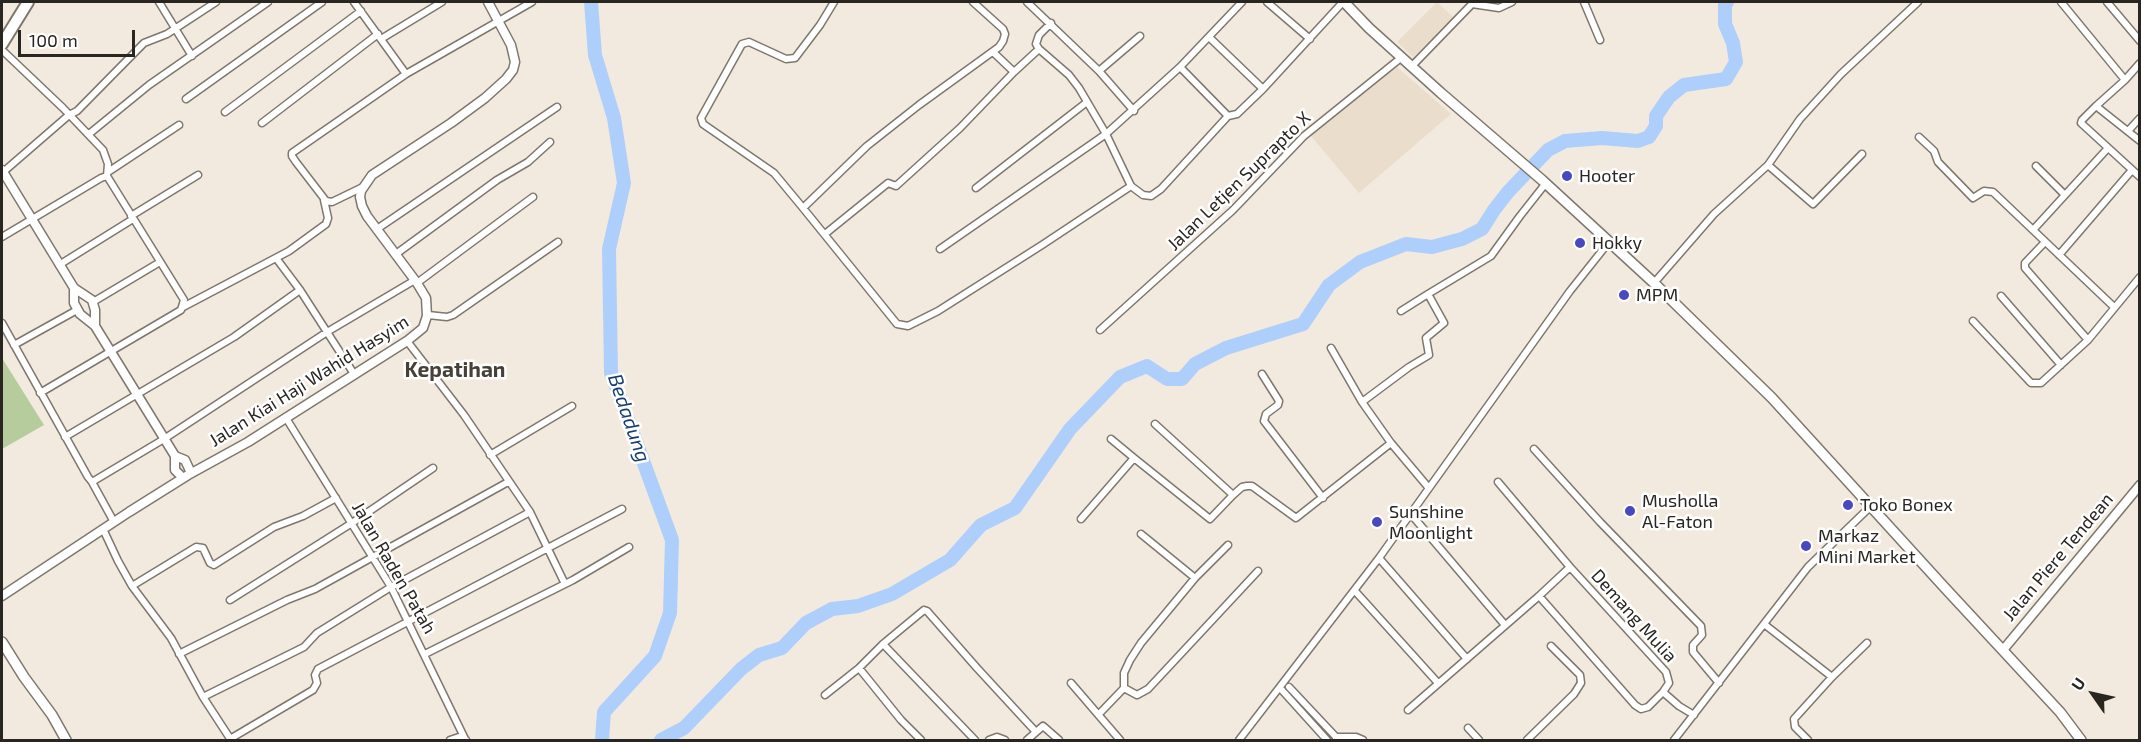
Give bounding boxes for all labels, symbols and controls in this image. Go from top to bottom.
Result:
scale bar [21,18,138,56]
text: 100 m [29,29,78,51]
street label: Jalan Letjen Suprapto X [1163,107,1315,255]
place label: Hooter [1579,165,1635,187]
marker: Hooter [1560,169,1574,183]
place label: Hokky [1592,232,1642,254]
marker: Hokky [1573,236,1587,250]
place label: MPM [1636,284,1678,306]
marker: MPM [1617,288,1631,302]
street label: Jalan Kiai Haji Wahid Hasyim [205,311,413,451]
district label: Kepatihan [405,357,505,383]
water label: Bedadung [603,371,655,465]
street label: Jalan Piere Tendean [1998,489,2118,625]
place label: Musholla Al-Faton [1642,490,1718,532]
place label: Toko Bonex [1860,494,1953,516]
street label: Jalan Raden Patah [347,498,441,638]
marker: Toko Bonex [1841,498,1855,512]
place label: Sunshine Moonlight [1389,501,1473,544]
marker: Musholla Al-Faton [1623,504,1637,518]
marker: Sunshine Moonlight [1370,515,1384,529]
place label: Markaz Mini Market [1818,525,1915,568]
marker: Markaz Mini Market [1799,539,1813,553]
street label: Demang Mulia [1587,565,1681,667]
north arrow [2063,664,2123,724]
text: U [2067,674,2089,694]

